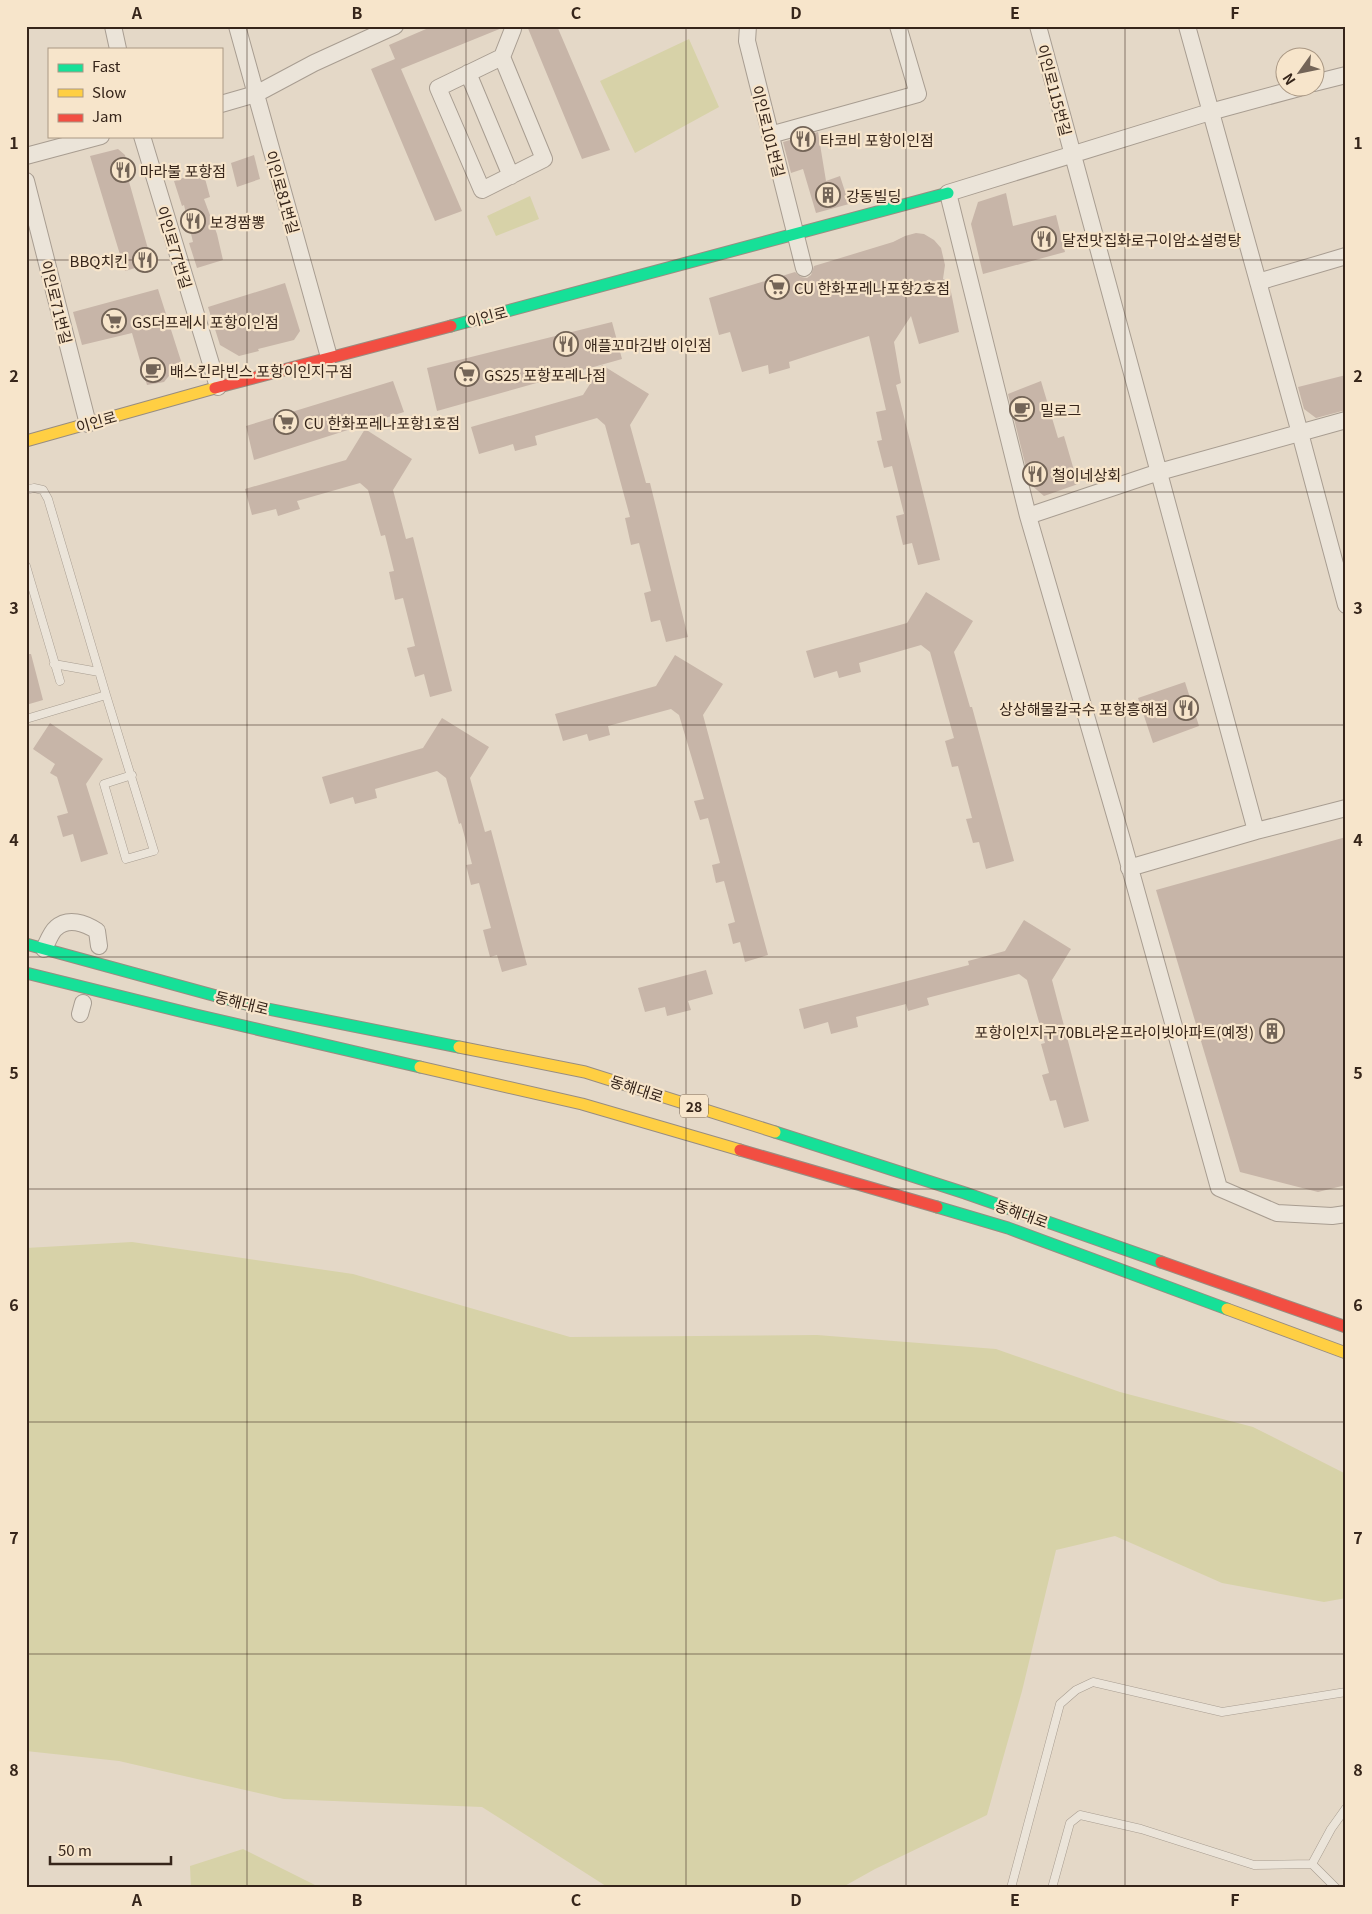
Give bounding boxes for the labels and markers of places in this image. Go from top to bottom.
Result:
restaurant icon: 타코비 포항이인점 [790,126,816,152]
place label: 타코비 포항이인점 [820,129,934,150]
restaurant icon: 마라불 포항점 [110,157,136,183]
place label: 마라불 포항점 [140,160,226,181]
building icon: 강동빌딩 [815,182,841,208]
place label: 강동빌딩 [846,185,901,206]
restaurant icon: 보경짬뽕 [180,208,206,234]
place label: 보경짬뽕 [210,211,265,232]
restaurant icon: 달전맛집화로구이암소설렁탕 [1031,226,1057,252]
place label: 달전맛집화로구이암소설렁탕 [1062,229,1242,250]
restaurant icon: BBQ치킨 [132,247,158,273]
place label: BBQ치킨 [70,250,128,271]
supermarket icon: CU 한화포레나포항2호점 [764,274,790,300]
place label: CU 한화포레나포항2호점 [794,277,950,298]
supermarket icon: GS더프레시 포항이인점 [101,308,127,334]
place label: GS더프레시 포항이인점 [132,311,279,332]
restaurant icon: 애플꼬마김밥 이인점 [553,331,579,357]
place label: 애플꼬마김밥 이인점 [584,334,712,355]
cafe icon: 배스킨라빈스 포항이인지구점 [140,357,166,383]
place label: 배스킨라빈스 포항이인지구점 [170,360,353,381]
supermarket icon: GS25 포항포레나점 [454,361,480,387]
place label: GS25 포항포레나점 [484,364,606,385]
cafe icon: 밀로그 [1009,396,1035,422]
place label: 밀로그 [1040,399,1081,420]
supermarket icon: CU 한화포레나포항1호점 [273,409,299,435]
place label: CU 한화포레나포항1호점 [304,412,460,433]
restaurant icon: 철이네상회 [1022,461,1048,487]
place label: 철이네상회 [1052,464,1121,485]
restaurant icon: 상상해물칼국수 포항흥해점 [1173,695,1199,721]
place label: 상상해물칼국수 포항흥해점 [999,698,1168,719]
building icon: 포항이인지구70BL라온프라이빗아파트(예정) [1259,1018,1285,1044]
place label: 포항이인지구70BL라온프라이빗아파트(예정) [975,1021,1254,1042]

